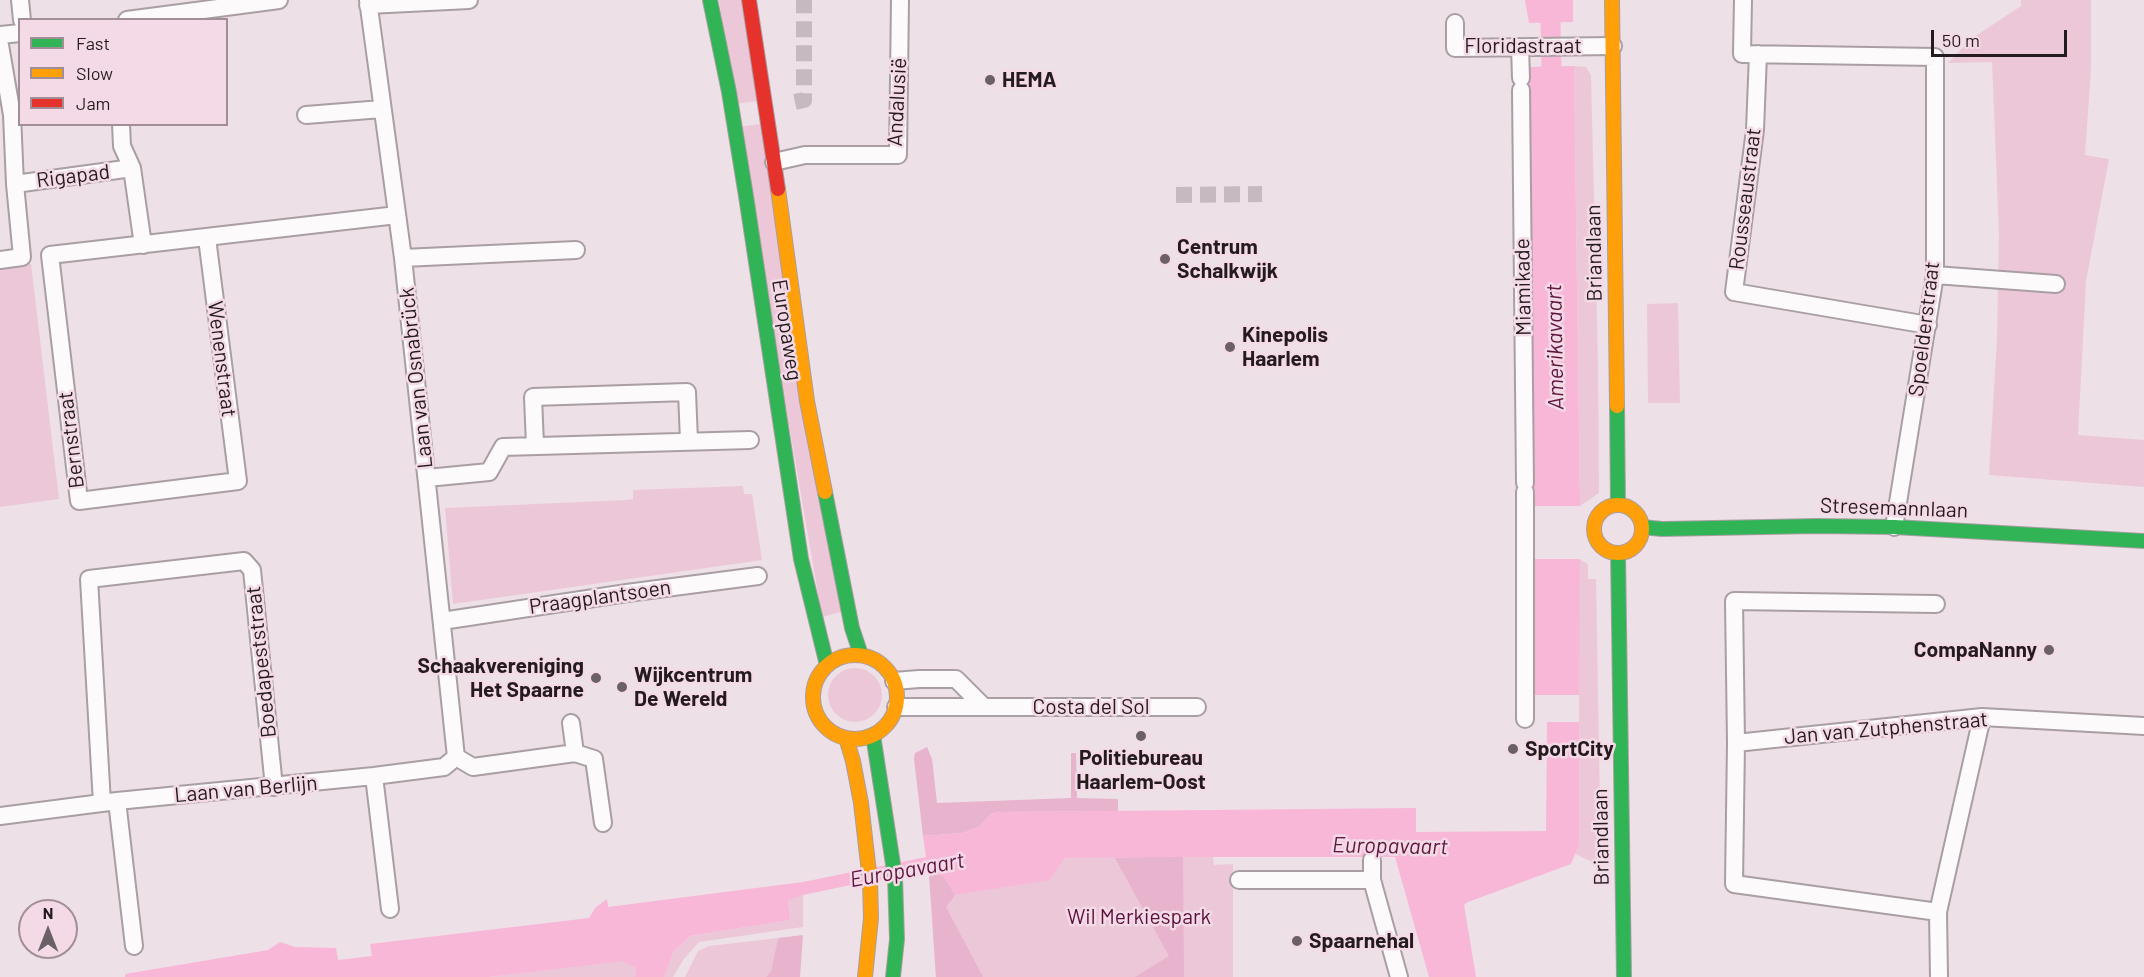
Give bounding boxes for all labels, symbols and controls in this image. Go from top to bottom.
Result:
legend [18,18,228,126]
scale bar [1934,18,2070,56]
text: 50 m [1942,29,1980,51]
text: Fast [76,32,110,54]
street label: Floridastraat [1464,33,1582,59]
street label: Andalusië [882,57,912,147]
text: Slow [76,62,113,84]
place label: HEMA [1002,67,1057,93]
marker: HEMA [983,73,997,87]
text: Jam [76,92,110,114]
street label: Rousseaustraat [1724,127,1766,271]
street label: Rigapad [35,159,111,193]
street label: Briandlaan [1581,204,1607,302]
place label: Centrum Schalkwijk [1177,234,1278,284]
street label: Miamikade [1510,238,1536,336]
marker: Centrum Schalkwijk [1158,252,1172,266]
street label: Spoelderstraat [1903,260,1945,398]
street label: Europaweg [767,277,807,383]
water label: Amerikavaart [1541,284,1569,410]
street label: Laan van Osnabrück [394,286,438,470]
street label: Wenenstraat [202,300,242,418]
place label: Kinepolis Haarlem [1242,322,1328,372]
marker: Kinepolis Haarlem [1223,340,1237,354]
street label: Bernstraat [53,390,89,490]
street label: Stresemannlaan [1820,493,1968,523]
street label: Praagplantsoen [527,575,673,619]
street label: Boedapeststraat [240,585,282,739]
place label: CompaNanny [1914,637,2037,663]
marker: CompaNanny [2042,643,2056,657]
place label: Schaakvereniging Het Spaarne [417,653,584,703]
place label: Wijkcentrum De Wereld [634,662,752,712]
marker: Schaakvereniging Het Spaarne [589,671,603,685]
marker: Wijkcentrum De Wereld [615,680,629,694]
street label: Costa del Sol [1032,694,1150,720]
street label: Jan van Zutphenstraat [1783,707,1989,749]
marker: Politiebureau Haarlem-Oost [1134,729,1148,743]
place label: SportCity [1525,736,1614,762]
marker: SportCity [1506,742,1520,756]
place label: Politiebureau Haarlem-Oost [1076,745,1206,795]
street label: Laan van Berlijn [173,770,319,808]
street label: Briandlaan [1588,788,1614,886]
water label: Europavaart [1332,832,1448,860]
water label: Europavaart [848,847,966,893]
north arrow [18,899,78,959]
text: N [43,903,53,922]
park label: Wil Merkiespark [1067,904,1211,930]
place label: Spaarnehal [1309,928,1414,954]
marker: Spaarnehal [1290,934,1304,948]

